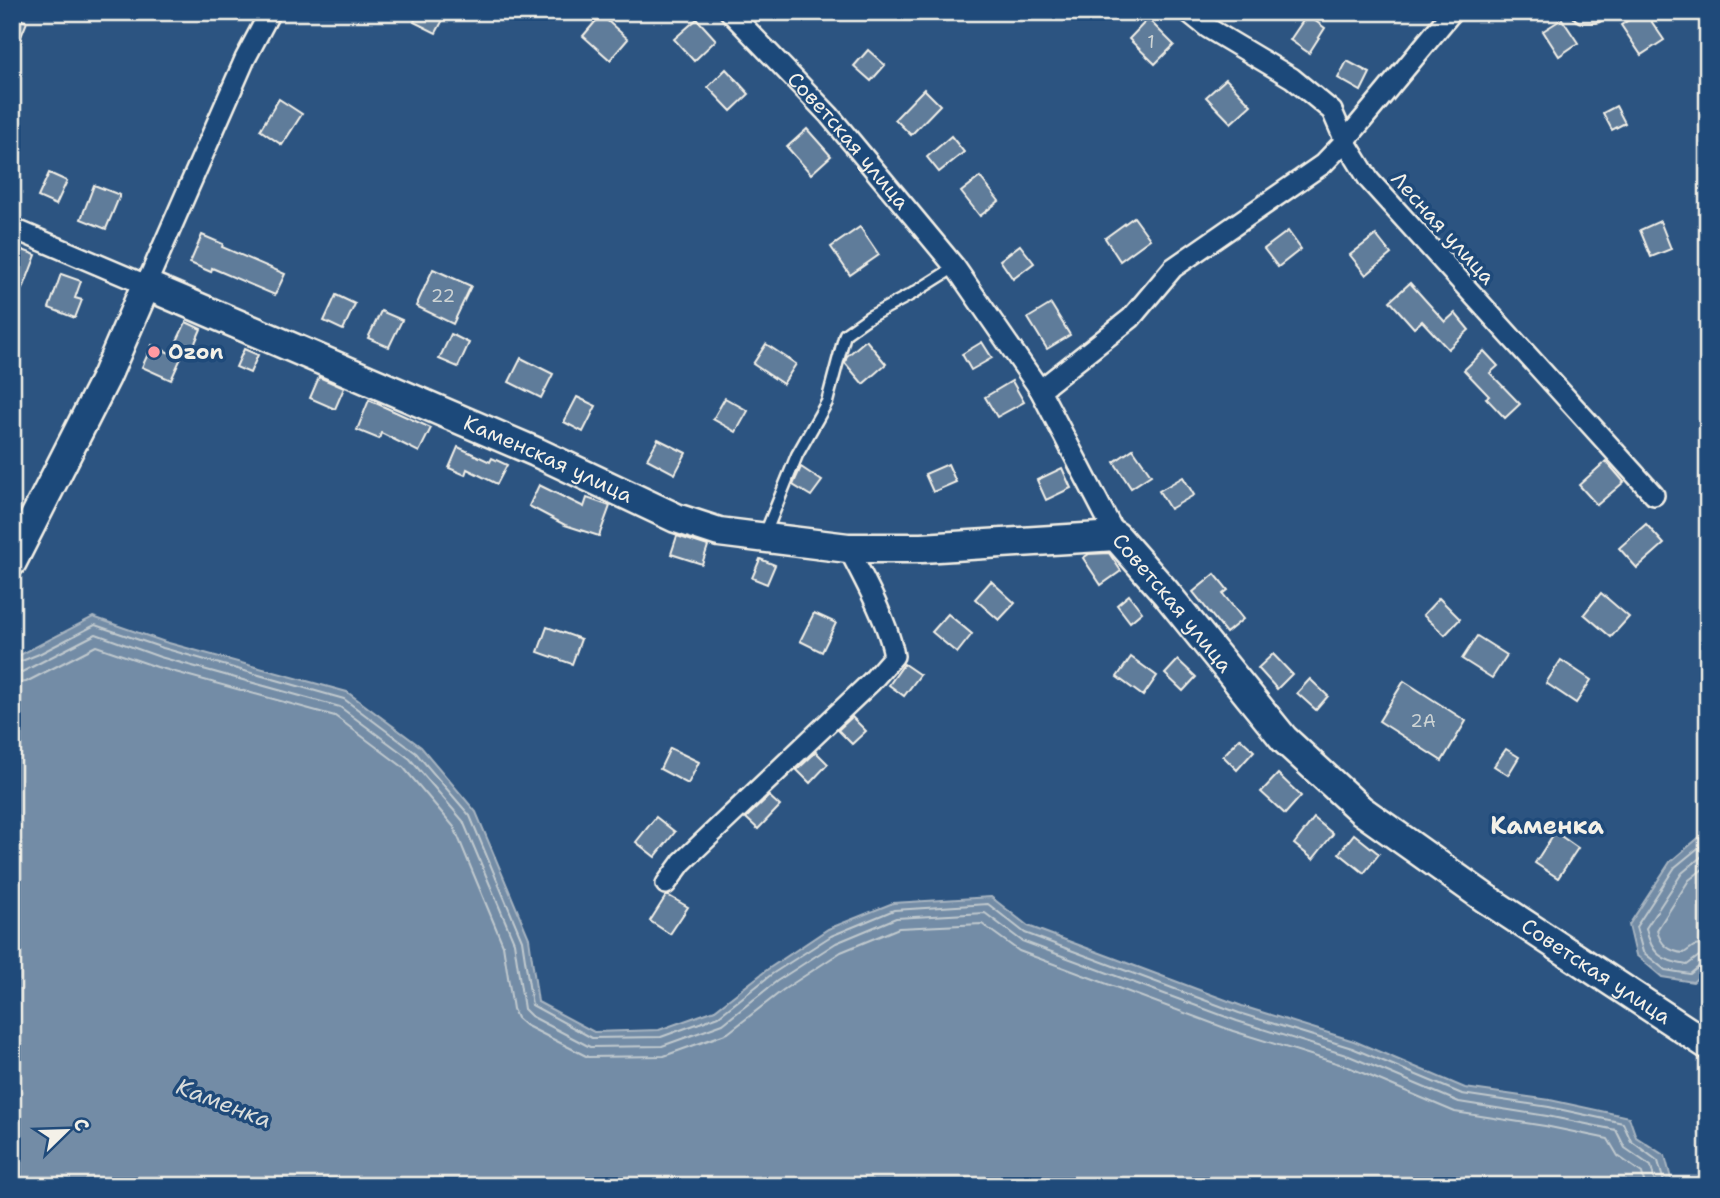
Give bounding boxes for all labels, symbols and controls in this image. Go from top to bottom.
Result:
house number: 1 [1147,30,1155,54]
street label: Советская улица [781,66,916,216]
street label: Лесная улица [1385,165,1501,291]
house number: 22 [431,284,455,308]
place label: Ozon [168,338,223,366]
marker: Ozon [146,344,162,360]
street label: Каменская улица [459,409,637,510]
street label: Советская улица [1106,527,1239,679]
house number: 2А [1410,709,1436,733]
district label: Каменка [1490,810,1604,842]
street label: Советская улица [1516,912,1676,1031]
water label: Каменка [172,1071,276,1135]
north arrow [32,1096,102,1166]
text: С [67,1114,95,1135]

